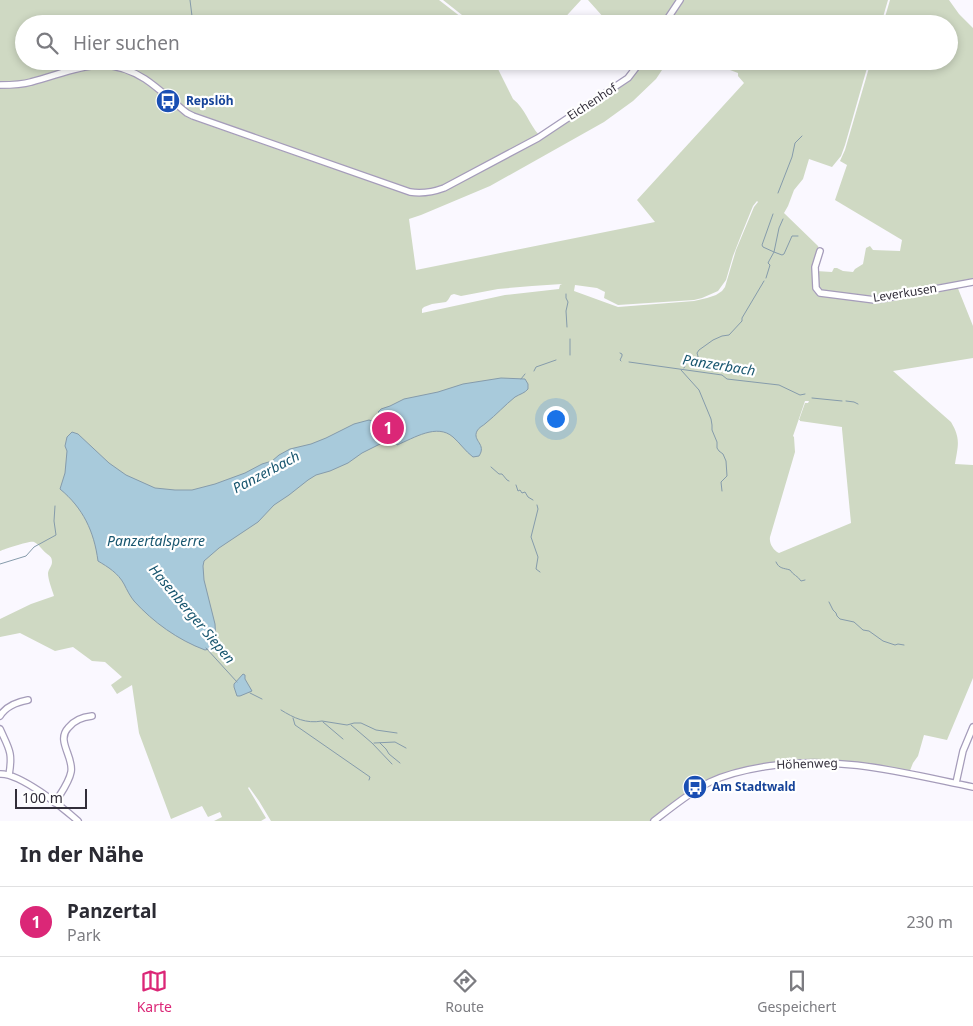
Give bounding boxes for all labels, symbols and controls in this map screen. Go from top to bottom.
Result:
search box [15,15,958,70]
icon: search [33,29,61,57]
text: Hier suchen [73,30,180,56]
street label: Eichenhof [564,79,621,124]
bus stop icon: Repslöh [155,88,181,114]
place label: Repslöh [186,92,234,109]
street label: Leverkusen [872,279,938,306]
water label: Panzerbach [681,349,757,380]
your location [543,406,569,432]
pin: 1 [372,409,404,447]
water label: Panzerbach [229,446,303,497]
water label: Panzertalsperre [107,531,205,550]
water label: Hasenberger Siepen [145,560,240,667]
street label: Höhenweg [776,754,838,773]
bus stop icon: Am Stadtwald [682,774,708,800]
place label: Am Stadtwald [712,778,796,795]
scale bar [15,786,88,809]
text: 100 m [22,788,63,807]
text: In der Nähe [20,840,144,868]
text: Panzertal [67,898,157,924]
text: 1 [31,911,41,933]
text: 230 m [906,911,953,933]
text: Park [67,924,101,946]
tab: Karte [137,967,172,1016]
tab: Route [445,967,484,1016]
tab: Gespeichert [757,967,836,1016]

